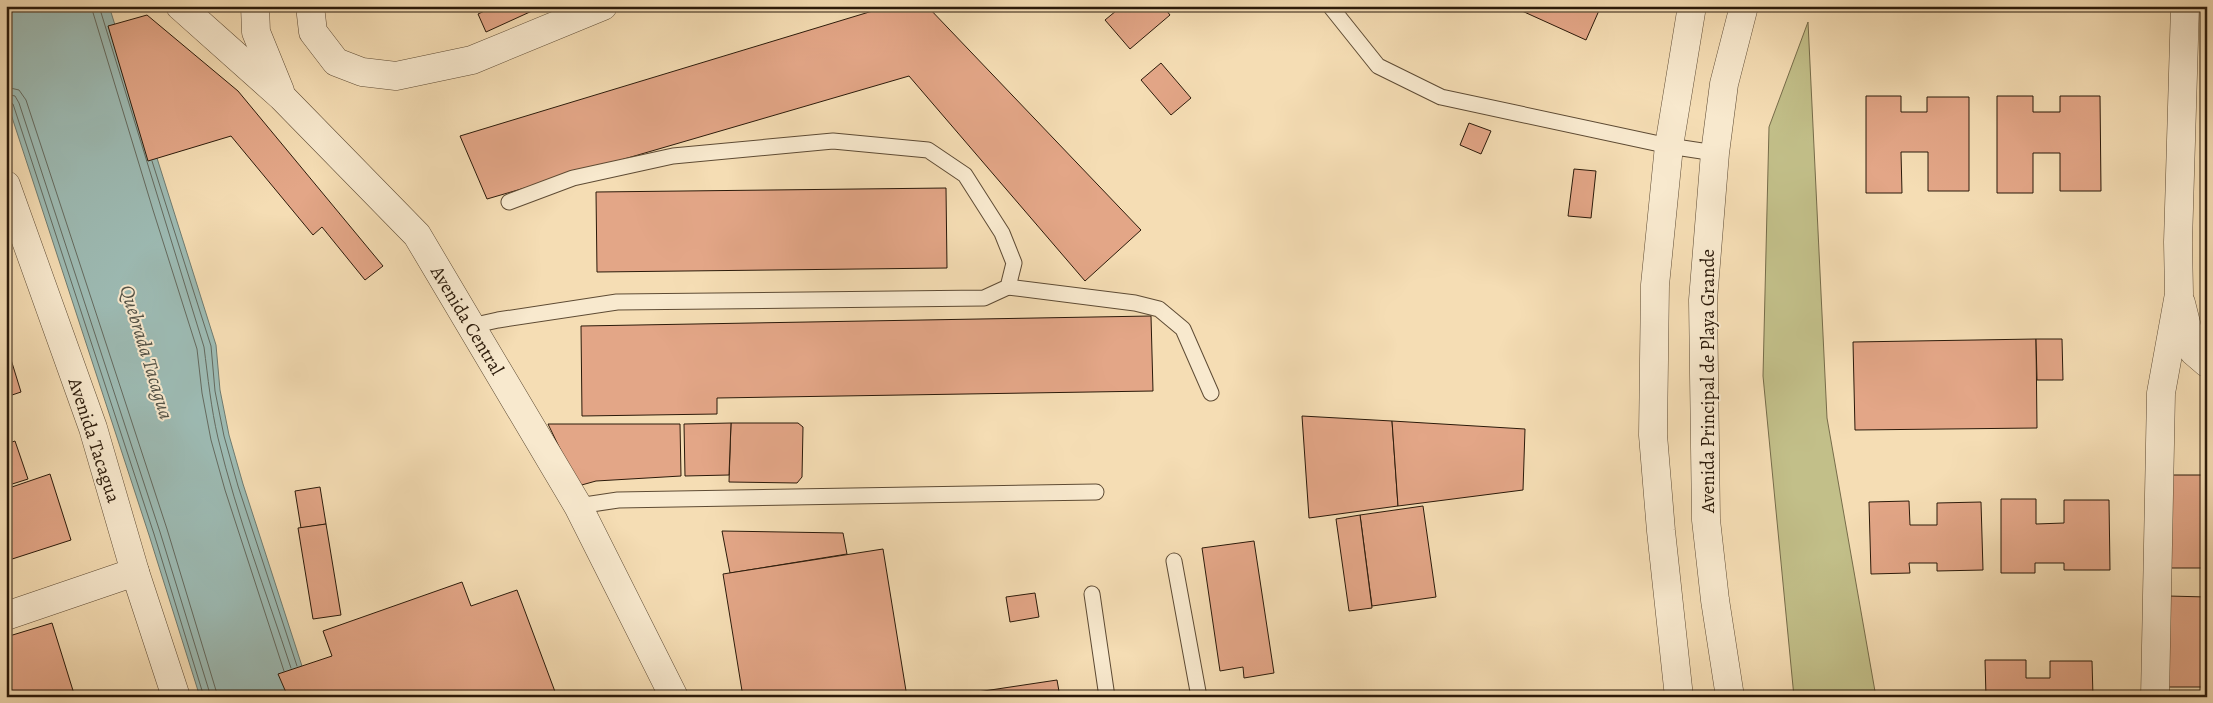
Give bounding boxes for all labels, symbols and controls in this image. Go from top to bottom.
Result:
street label: Avenida Principal de Playa Grande [1695,249,1721,514]
street label: Avenida Central [424,260,510,380]
water label: Quebrada Tacagua [113,282,180,423]
street label: Avenida Tacagua [61,374,126,506]

